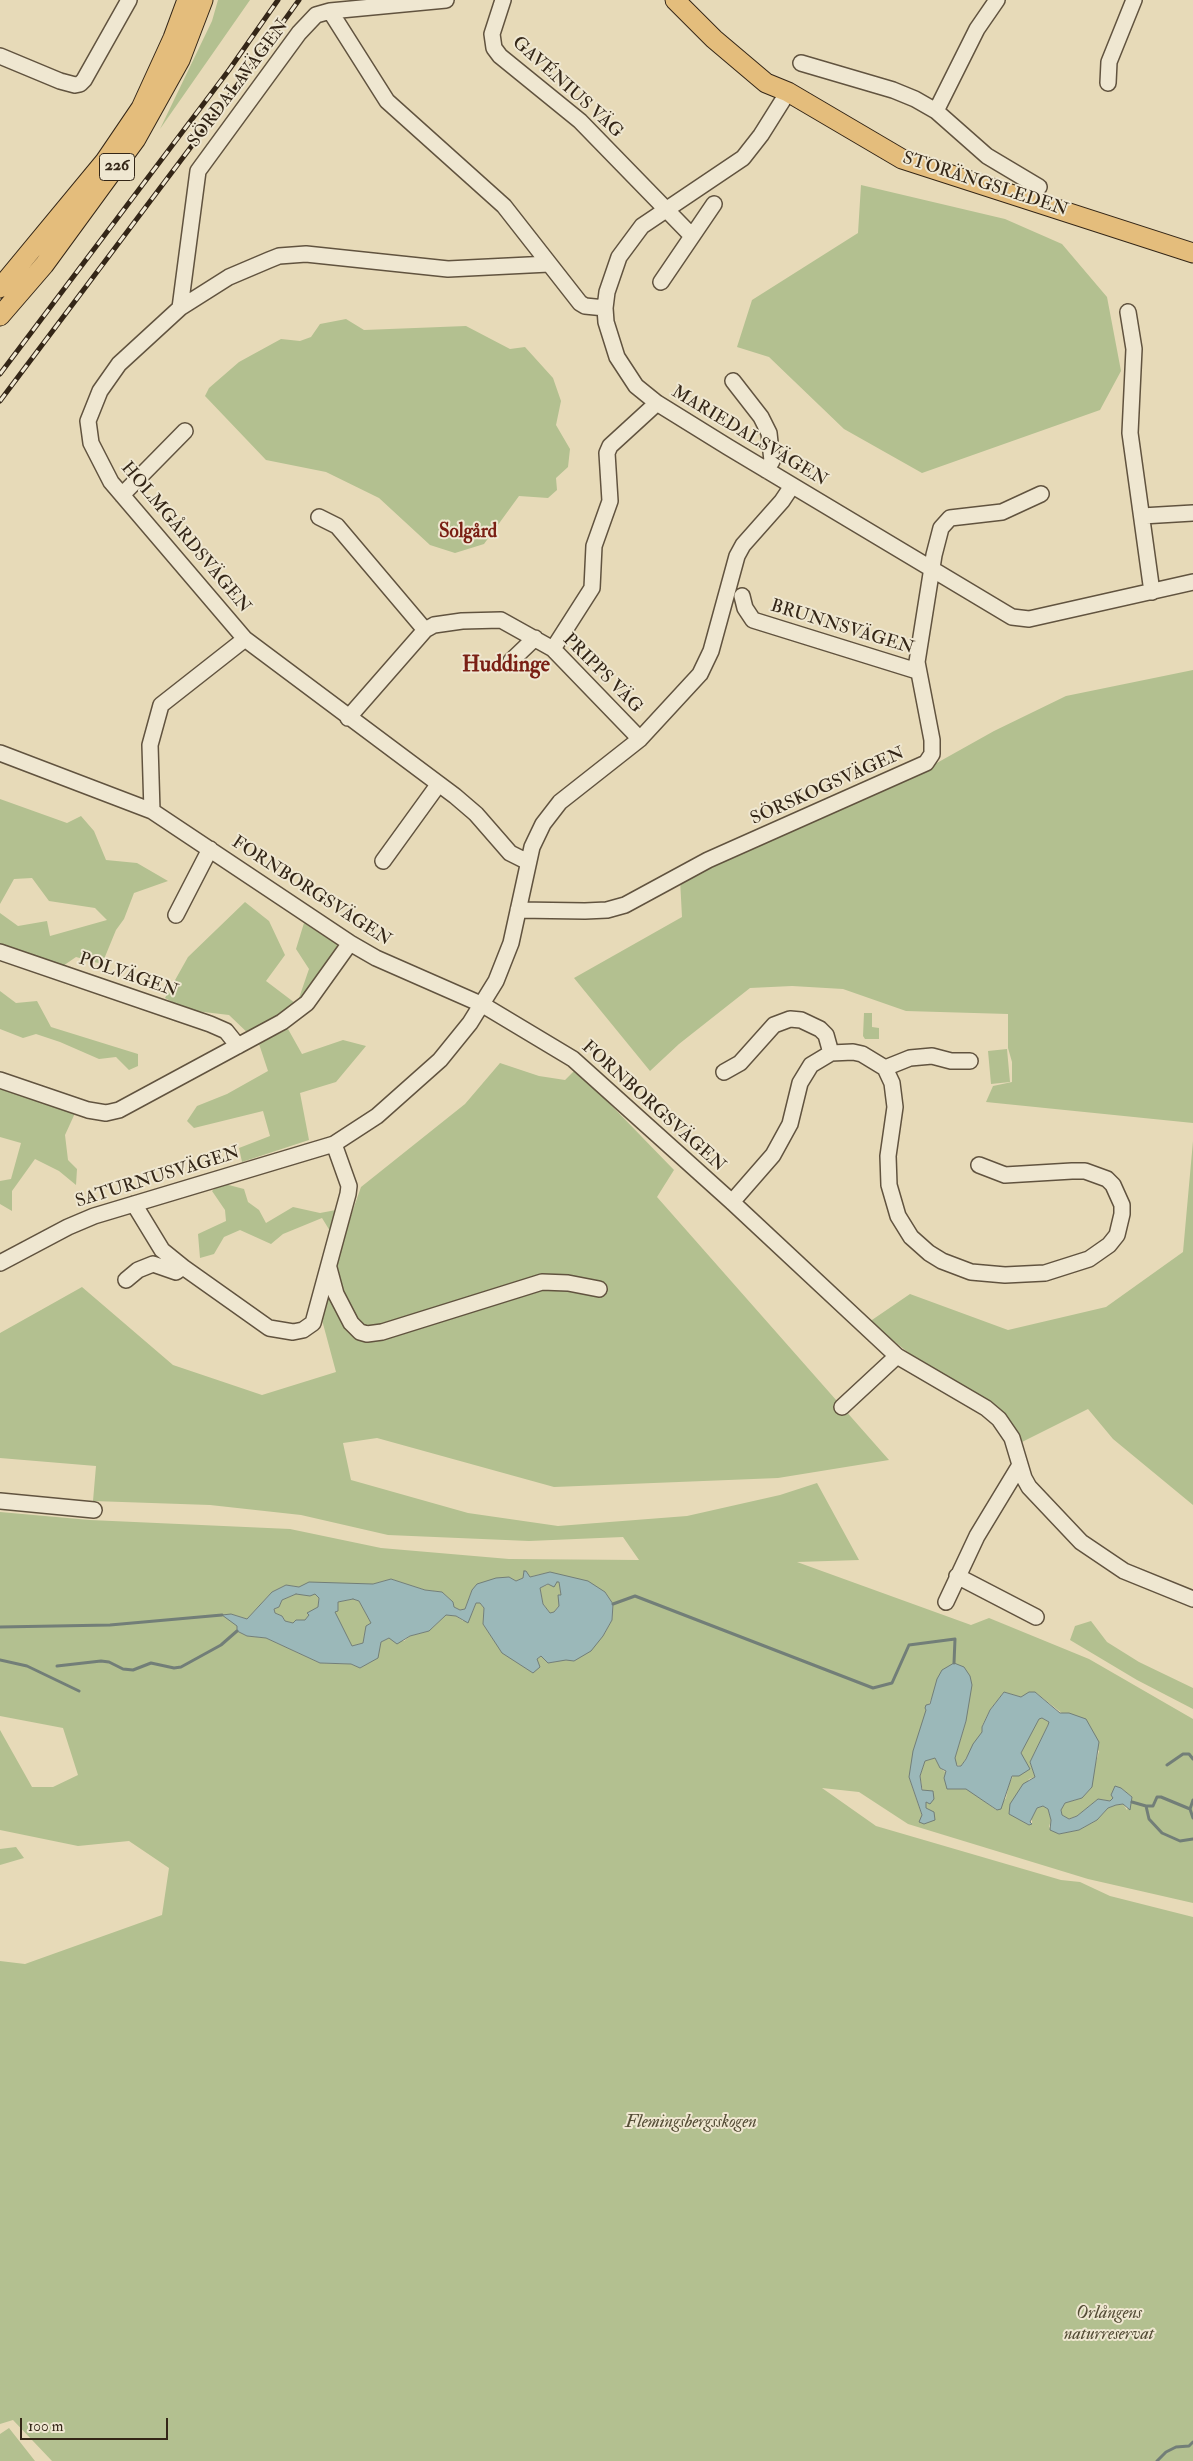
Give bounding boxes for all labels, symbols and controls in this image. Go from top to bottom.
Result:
street label: SÖRDALAVÄGEN [184,16,294,152]
street label: GAVÉNIUS VÄG [507,33,627,143]
street label: STORÄNGSLEDEN [900,148,1070,222]
road number: 226 [100,154,134,180]
street label: MARIEDALSVÄGEN [667,382,831,492]
street label: HOLMGÅRDSVÄGEN [115,458,255,618]
district label: Solgård [439,522,497,544]
street label: BRUNNSVÄGEN [768,596,916,660]
street label: PRIPPS VÄG [558,630,646,718]
district label: Huddinge [462,653,550,679]
street label: SÖRSKOGSVÄGEN [748,743,908,831]
street label: FORNBORGSVÄGEN [227,832,395,952]
street label: POLVÄGEN [75,949,181,1003]
street label: FORNBORGSVÄGEN [577,1037,729,1177]
street label: SATURNUSVÄGEN [73,1143,243,1213]
park label: Flemingsbergsskogen [625,2112,757,2134]
park label: Orlångens naturreservat [1064,2303,1154,2346]
scale bar [22,2408,170,2440]
text: 100 m [28,2417,63,2436]

